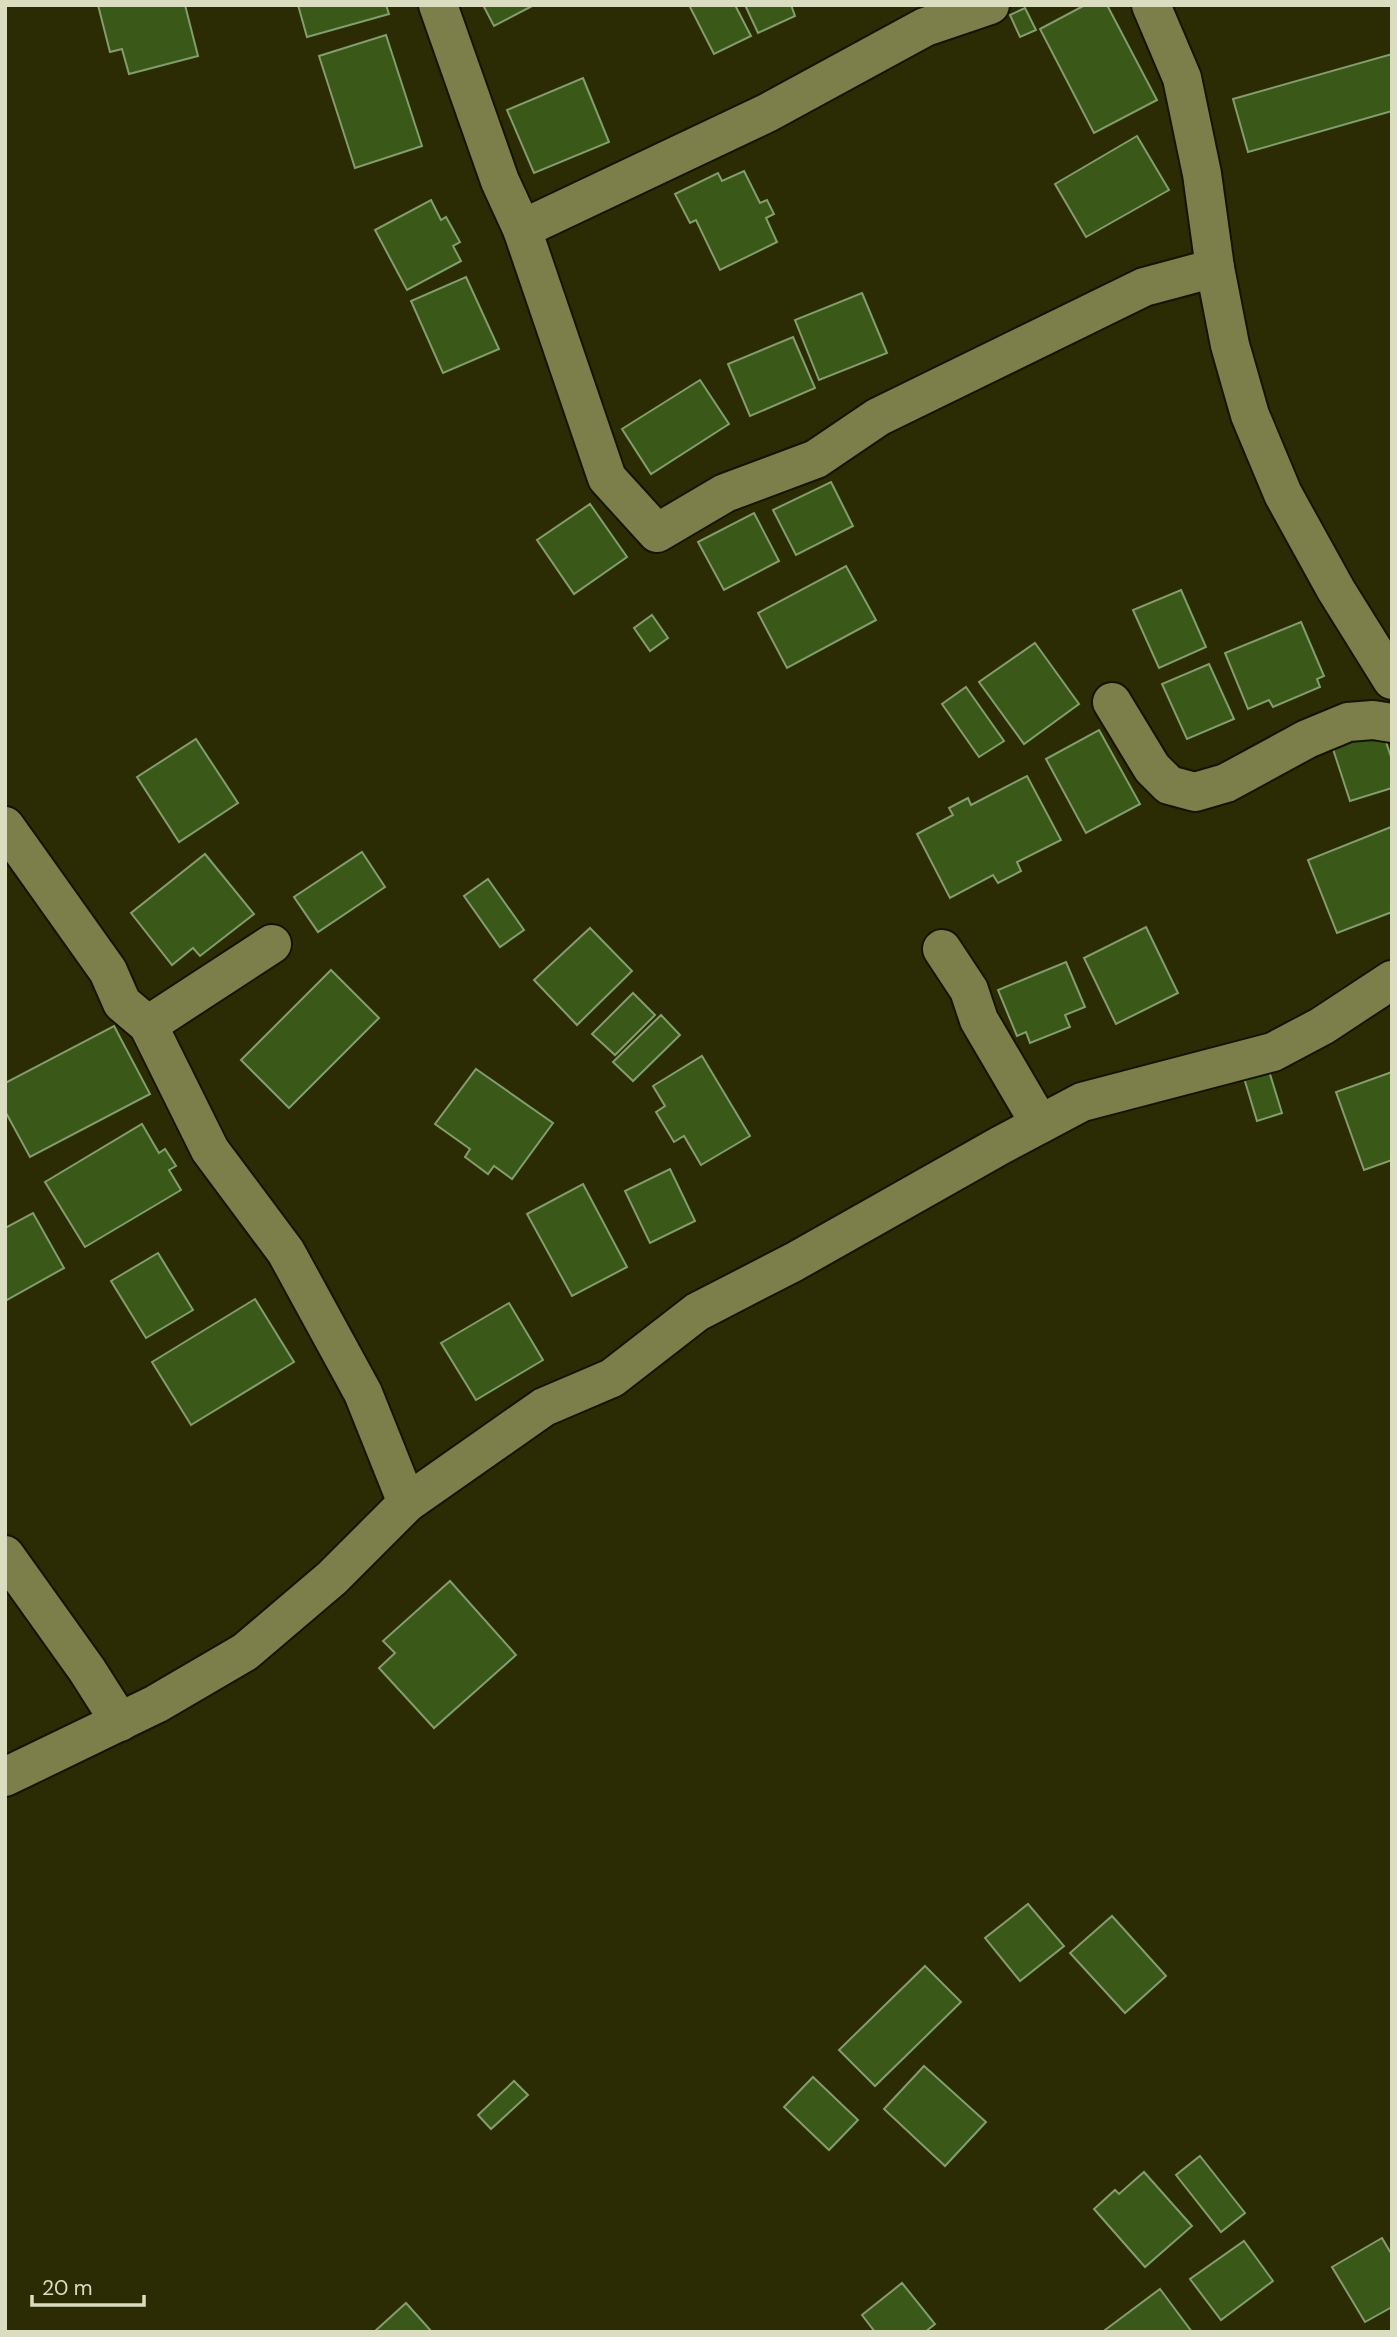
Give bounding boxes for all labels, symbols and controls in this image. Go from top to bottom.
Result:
scale bar [32,2264,144,2308]
text: 20 m [42,2274,93,2302]

